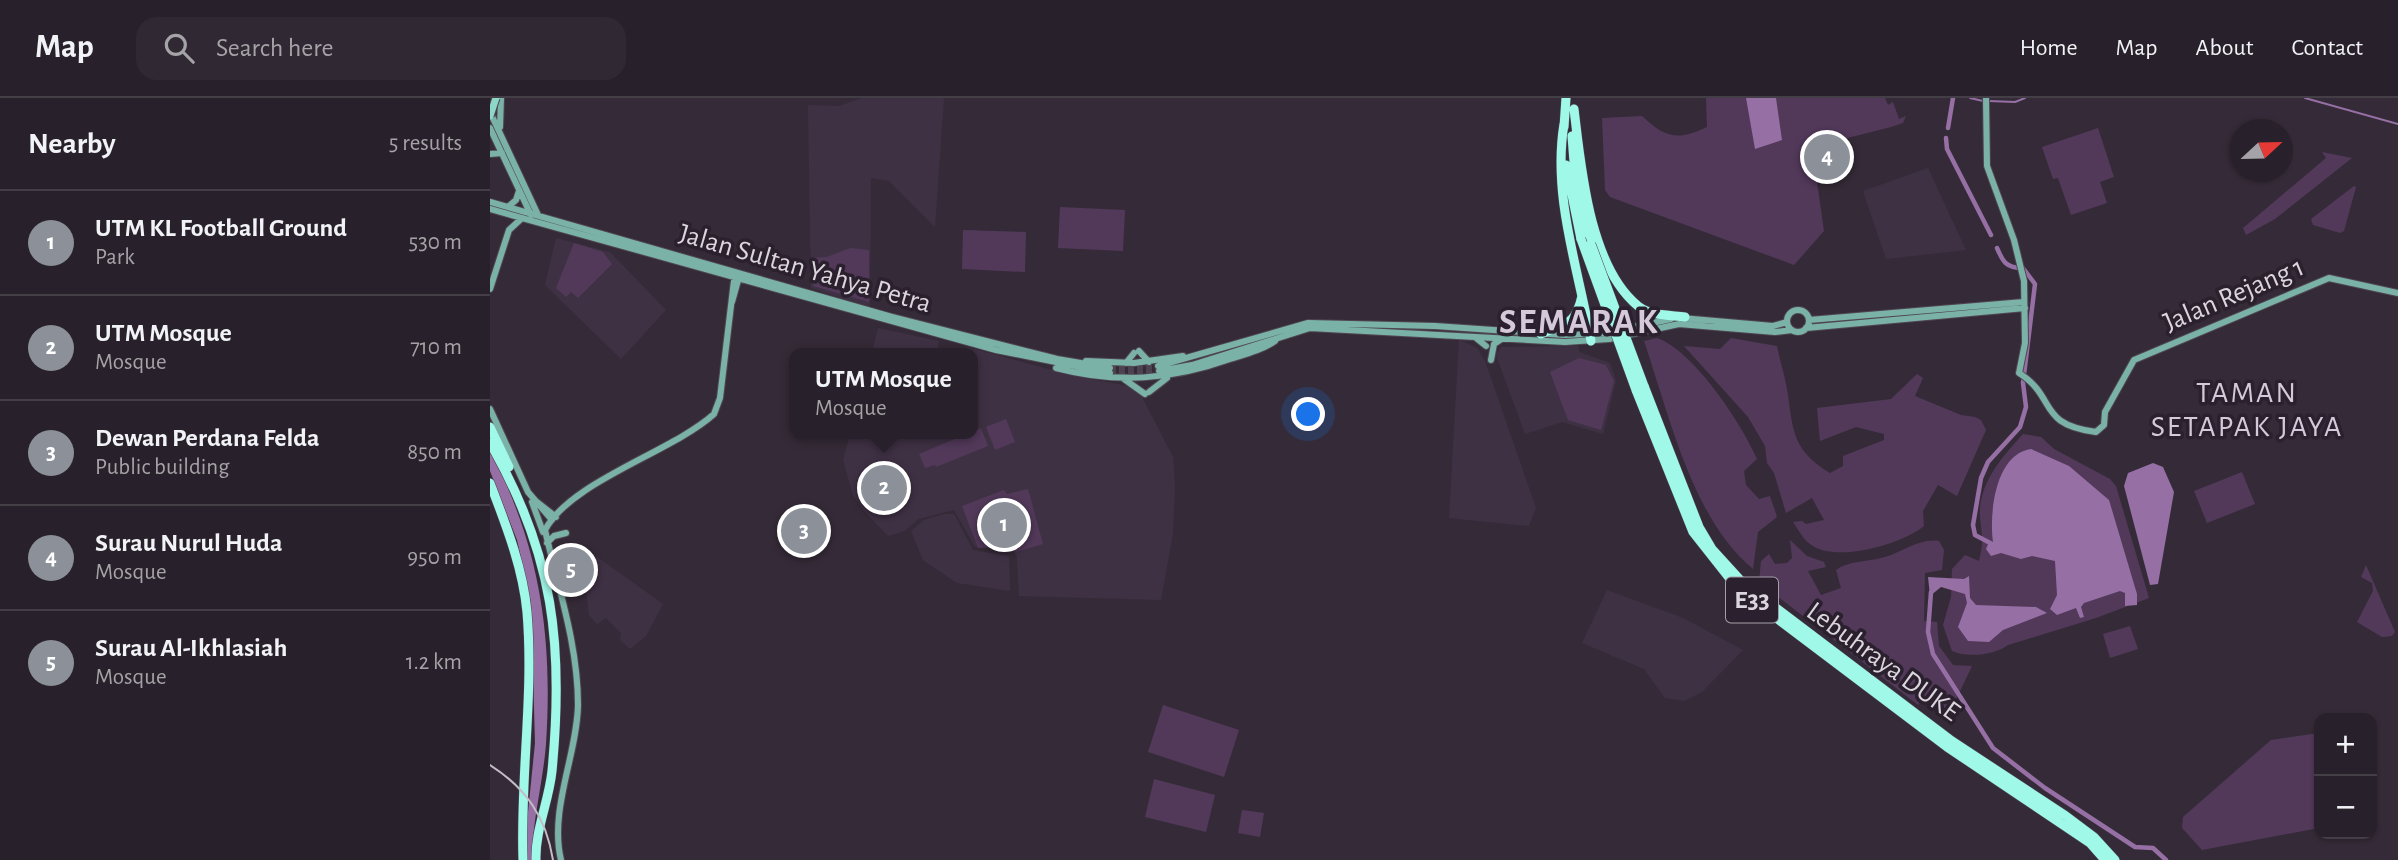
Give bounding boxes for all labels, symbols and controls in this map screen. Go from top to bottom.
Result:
search box [136,17,626,80]
icon: search [160,29,198,67]
text: Map [35,31,94,64]
text: Search here [216,35,334,61]
text: Home [2020,36,2078,60]
text: Map [2116,36,2158,60]
text: About [2196,36,2253,60]
text: Contact [2291,36,2363,60]
north arrow [2230,119,2293,182]
text: Nearby [28,129,116,159]
pin: 4 [1804,131,1850,183]
text: 5 results [389,132,462,155]
text: UTM KL Football Ground [95,215,347,241]
street label: Jalan Sultan Yahya Petra [676,220,934,318]
text: 1 [47,231,55,254]
text: 530 m [409,231,462,254]
text: Park [95,246,135,269]
street label: Jalan Rejang 1 [2160,253,2308,337]
district label: SEMARAK [1499,305,1659,340]
text: UTM Mosque [95,320,232,346]
text: 2 [46,336,56,359]
text: 710 m [410,336,462,359]
popup [789,348,978,439]
text: Mosque [95,351,167,374]
text: UTM Mosque [815,366,952,392]
district label: TAMAN SETAPAK JAYA [2151,378,2343,442]
text: Mosque [815,397,887,420]
your location [1291,397,1325,431]
text: Dewan Perdana Felda [95,425,320,451]
text: 3 [46,441,56,464]
text: 850 m [407,441,462,464]
text: Public building [95,456,229,479]
pin: 2 [861,462,907,514]
pin: 1 [981,499,1027,551]
pin: 3 [781,505,827,557]
text: Surau Nurul Huda [95,530,282,556]
pin: 5 [548,544,594,596]
text: 4 [45,546,57,569]
text: 950 m [407,546,462,569]
text: Mosque [95,561,167,584]
road number: E33 [1726,578,1778,622]
street label: Lebuhraya DUKE [1801,597,1965,727]
text: Surau Al-Ikhlasiah [95,635,287,661]
text: 5 [46,651,56,674]
text: 1.2 km [406,651,462,674]
text: Mosque [95,666,167,689]
map controls [2314,713,2377,839]
button: + [2314,713,2377,776]
button: − [2314,776,2377,839]

